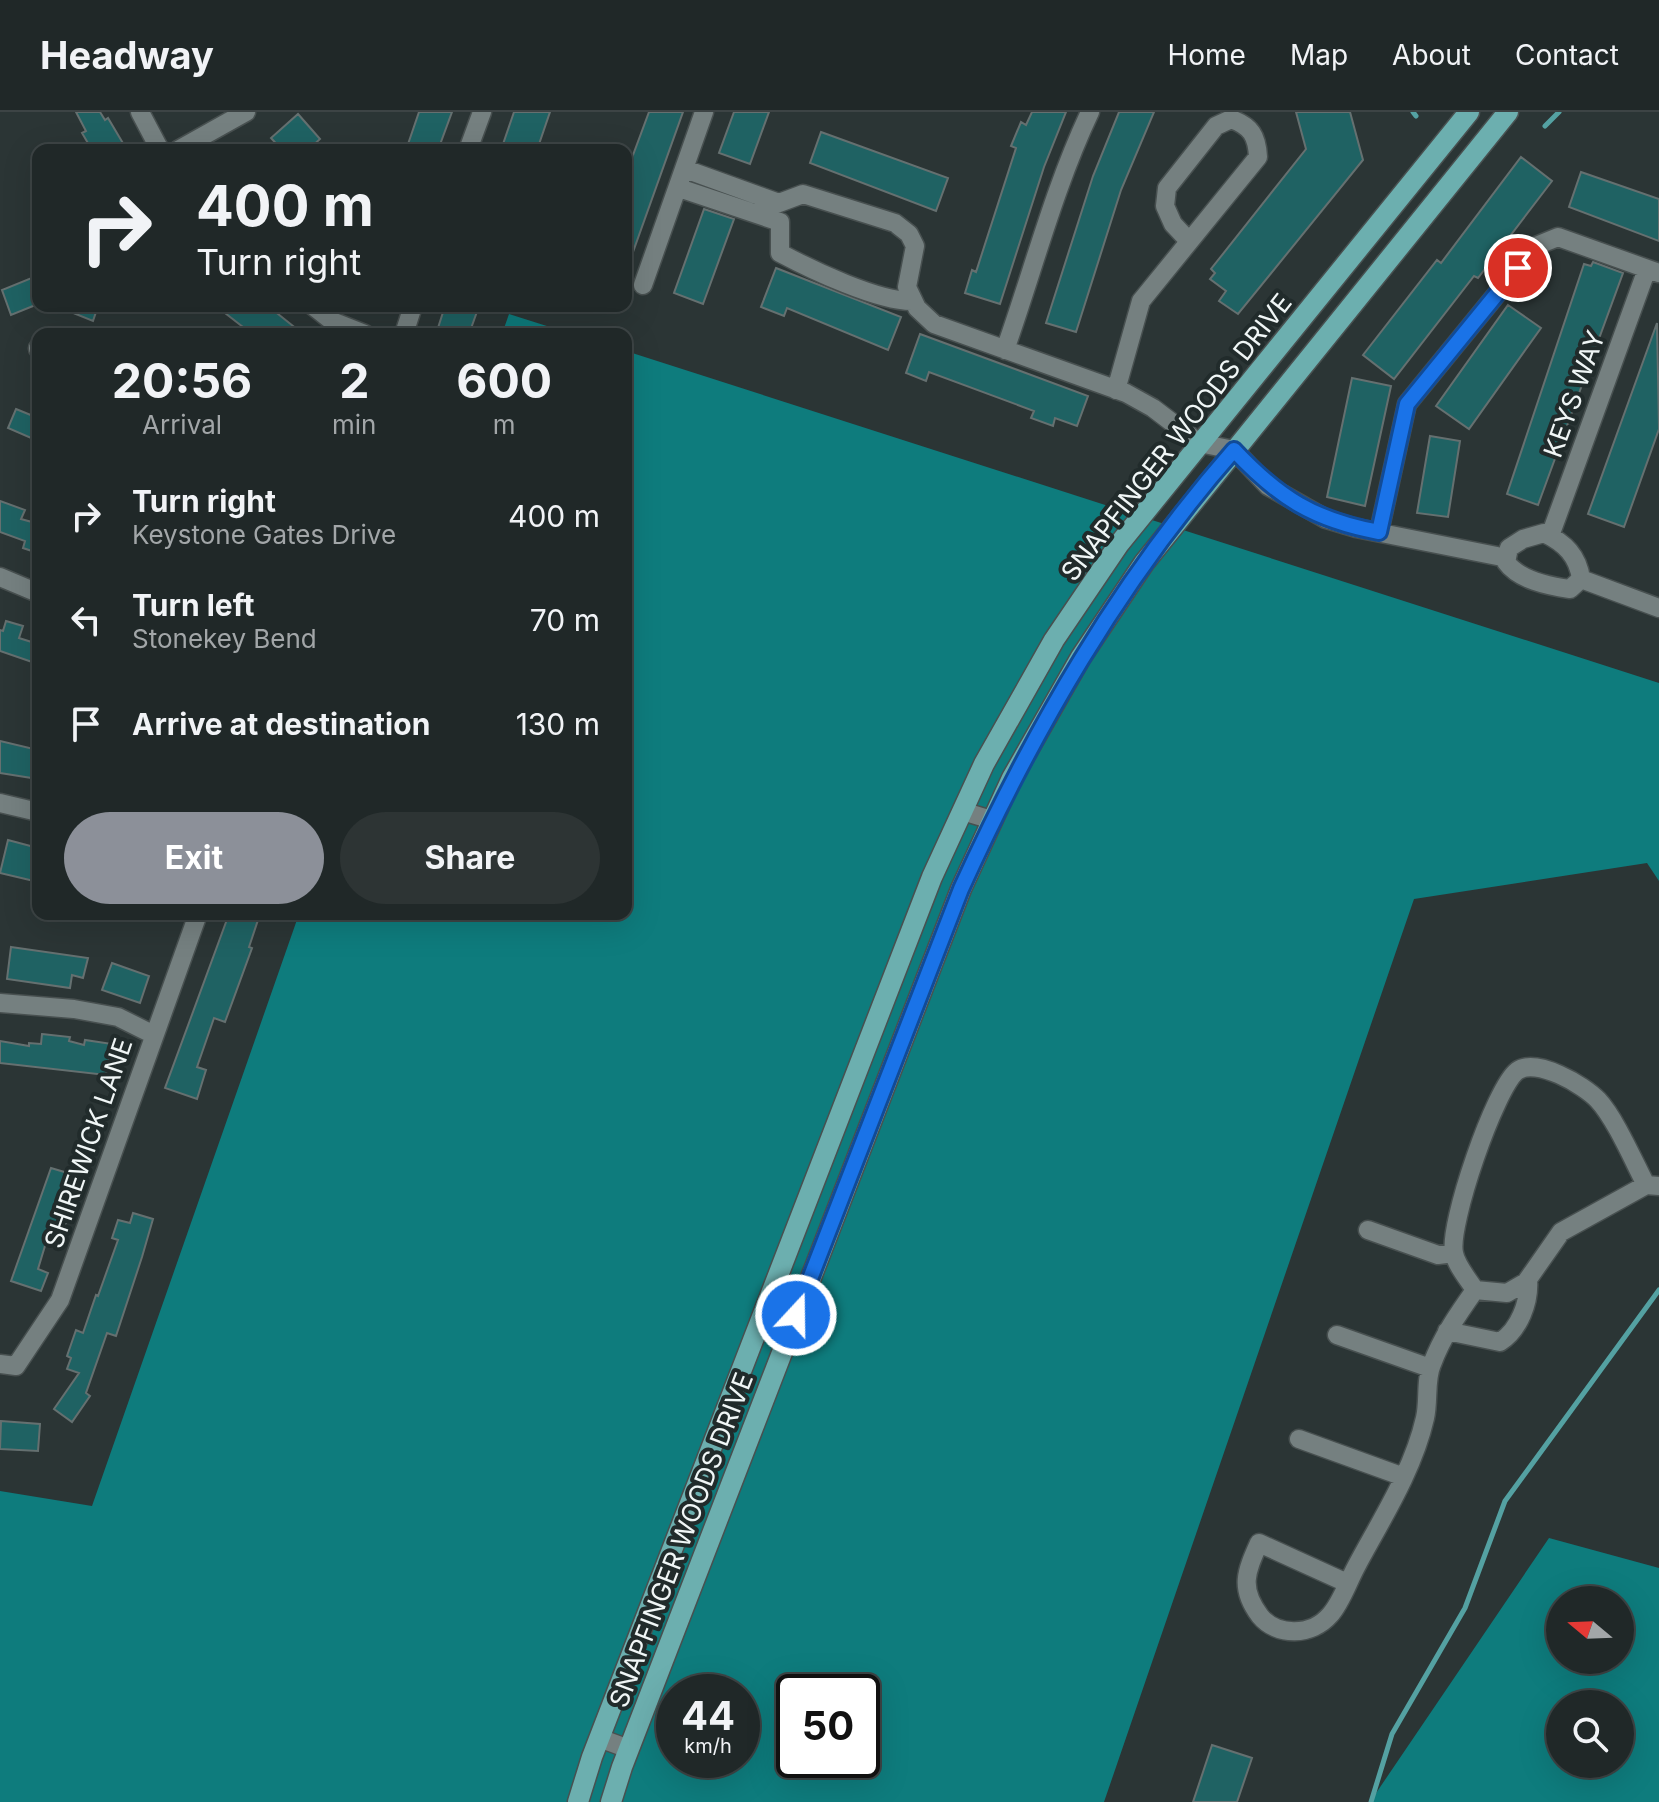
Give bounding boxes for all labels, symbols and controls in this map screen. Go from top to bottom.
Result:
text: Headway [40,32,214,78]
text: Home [1167,38,1246,72]
text: Map [1290,38,1348,72]
text: About [1392,38,1471,72]
text: Contact [1515,38,1619,72]
text: 400 m [196,172,374,240]
icon: right [64,176,168,280]
pin [1484,234,1552,302]
text: Turn right [196,240,361,284]
icon: arrive [1496,246,1540,290]
street label: SNAPFINGER WOODS DRIVE [1054,287,1298,587]
street label: KEYS WAY [1537,326,1611,462]
text: 20:56 [112,351,252,410]
text: 2 [339,351,369,410]
text: 600 [456,351,552,410]
text: Arrival [142,409,222,440]
text: min [332,409,376,440]
text: m [493,409,516,440]
text: Turn right [132,483,276,519]
icon: right [64,494,108,538]
text: 400 m [508,498,600,534]
text: Keystone Gates Drive [132,519,396,550]
text: Turn left [132,587,254,623]
icon: left [64,598,108,642]
text: 70 m [530,602,600,638]
text: Stonekey Bend [132,623,317,654]
icon: arrive [64,702,108,746]
text: Arrive at destination [132,706,430,742]
text: 130 m [516,706,600,742]
button: Exit [64,812,324,904]
button: Share [340,812,600,904]
street label: SHIREWICK LANE [38,1034,138,1252]
position arrow [754,1273,838,1357]
street label: SNAPFINGER WOODS DRIVE [603,1368,759,1712]
north arrow [1546,1586,1634,1674]
map controls [1546,1586,1634,1778]
speed limit sign: 50 [776,1674,880,1778]
button: search [1546,1690,1634,1778]
text: 44 [681,1691,735,1740]
text: km/h [684,1734,732,1758]

